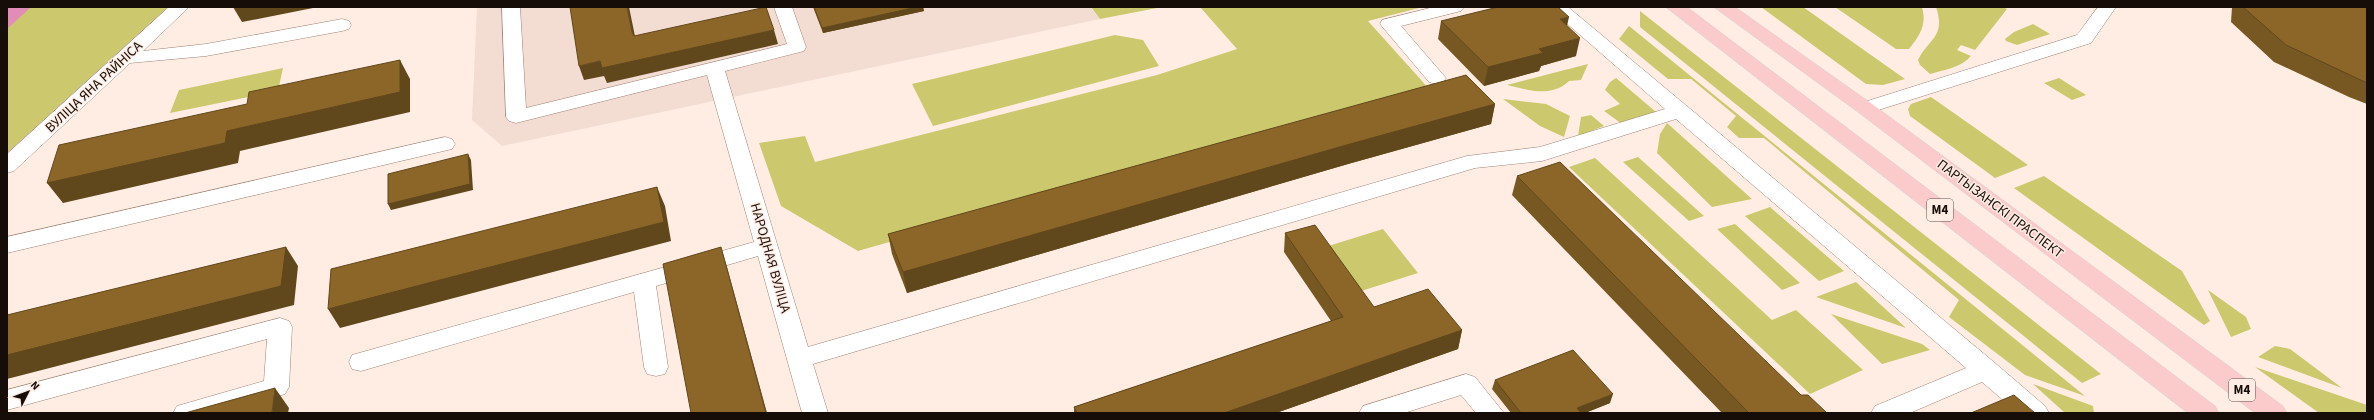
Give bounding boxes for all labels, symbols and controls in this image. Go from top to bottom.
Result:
street label: ВУЛІЦА ЯНА РАЙНІСА [41,36,147,137]
street label: ПАРТЫЗАНСКІ ПРАСПЕКТ [1933,155,2068,264]
road number: М4 [1927,199,1953,221]
street label: НАРОДНАЯ ВУЛІЦА [745,201,795,316]
north arrow [8,372,48,412]
text: N [27,378,43,393]
road number: М4 [2229,379,2255,401]

